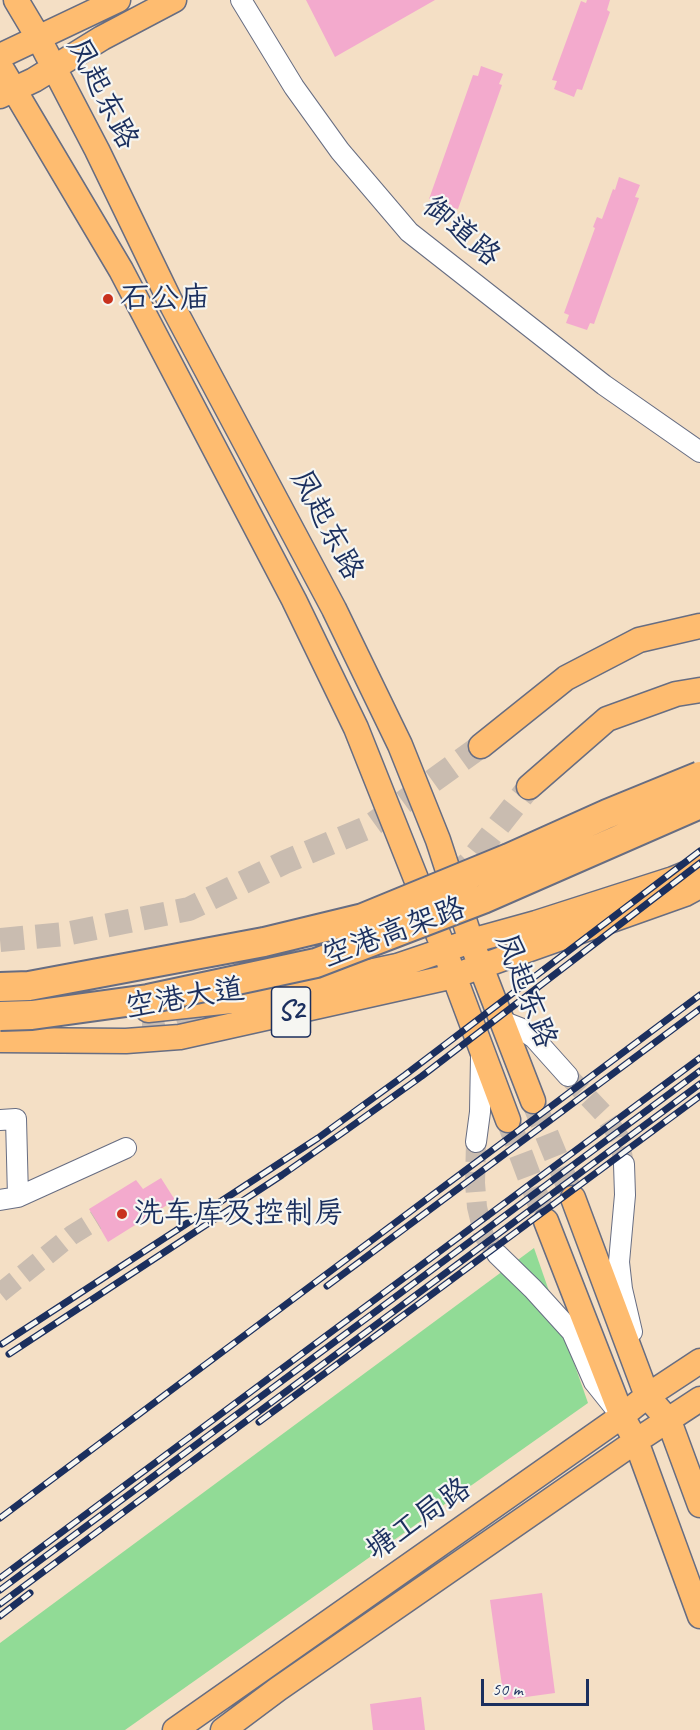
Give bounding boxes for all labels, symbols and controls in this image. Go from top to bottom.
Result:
street label: 凤起东路 [59,32,145,156]
street label: 御道路 [415,189,507,275]
place label: 石公庙 [120,281,210,317]
marker: 石公庙 [101,292,115,306]
street label: 凤起东路 [282,464,370,586]
street label: 空港高架路 [317,890,471,976]
street label: 凤起东路 [487,929,563,1053]
street label: 空港大道 [123,972,247,1026]
road number: S2 [272,987,310,1037]
place label: 洗车库及控制房 [134,1196,344,1232]
marker: 洗车库及控制房 [115,1207,129,1221]
street label: 塘工局路 [360,1471,478,1569]
scale bar [484,1667,592,1705]
text: 50 m [492,1678,523,1700]

